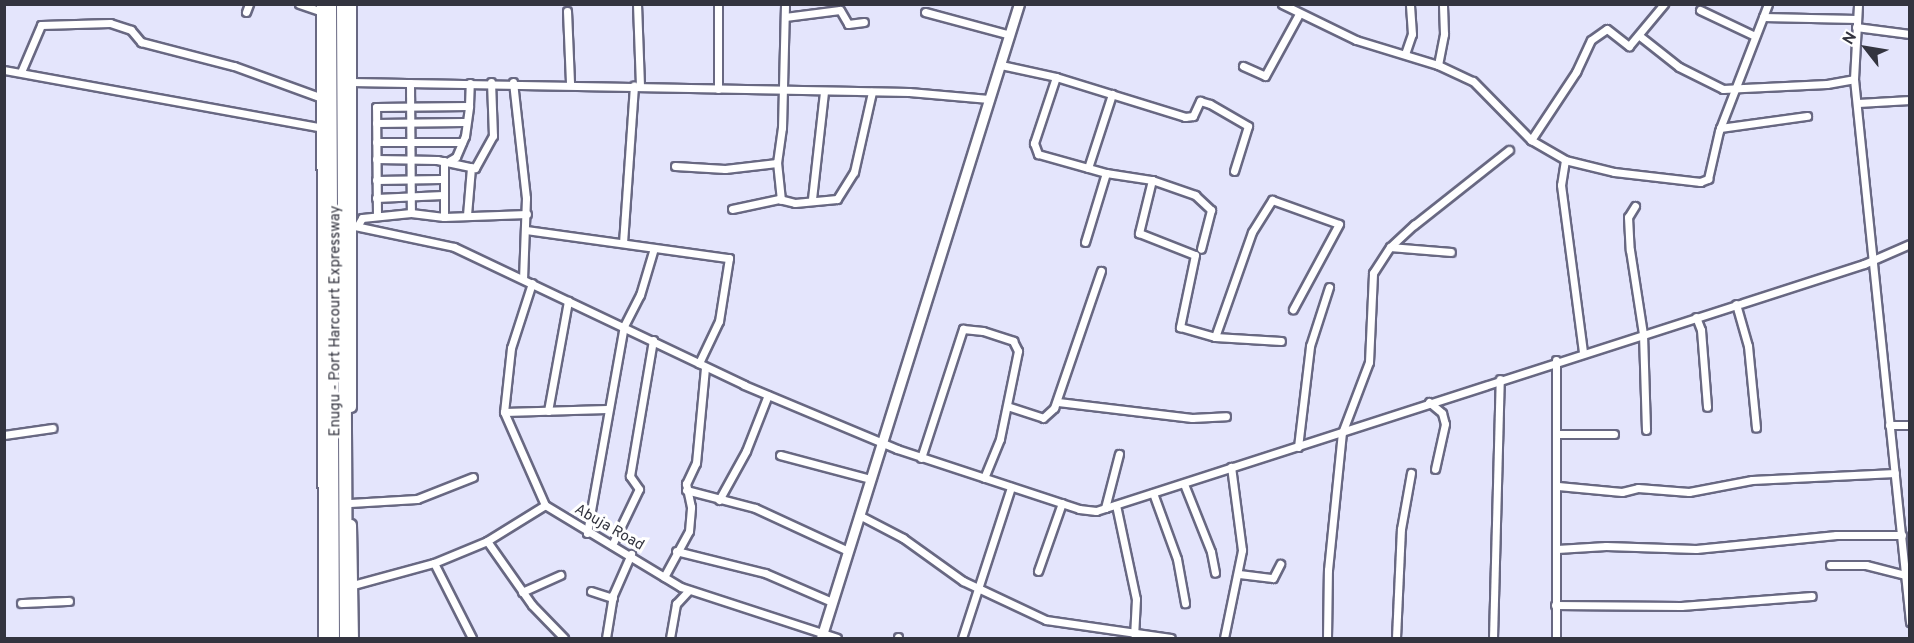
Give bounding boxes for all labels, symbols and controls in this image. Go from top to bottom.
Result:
north arrow [1836,18,1896,78]
text: N [1839,29,1862,49]
street label: Enugu - Port Harcourt Expressway [327,206,345,436]
street label: Abuja Road [571,501,647,555]

